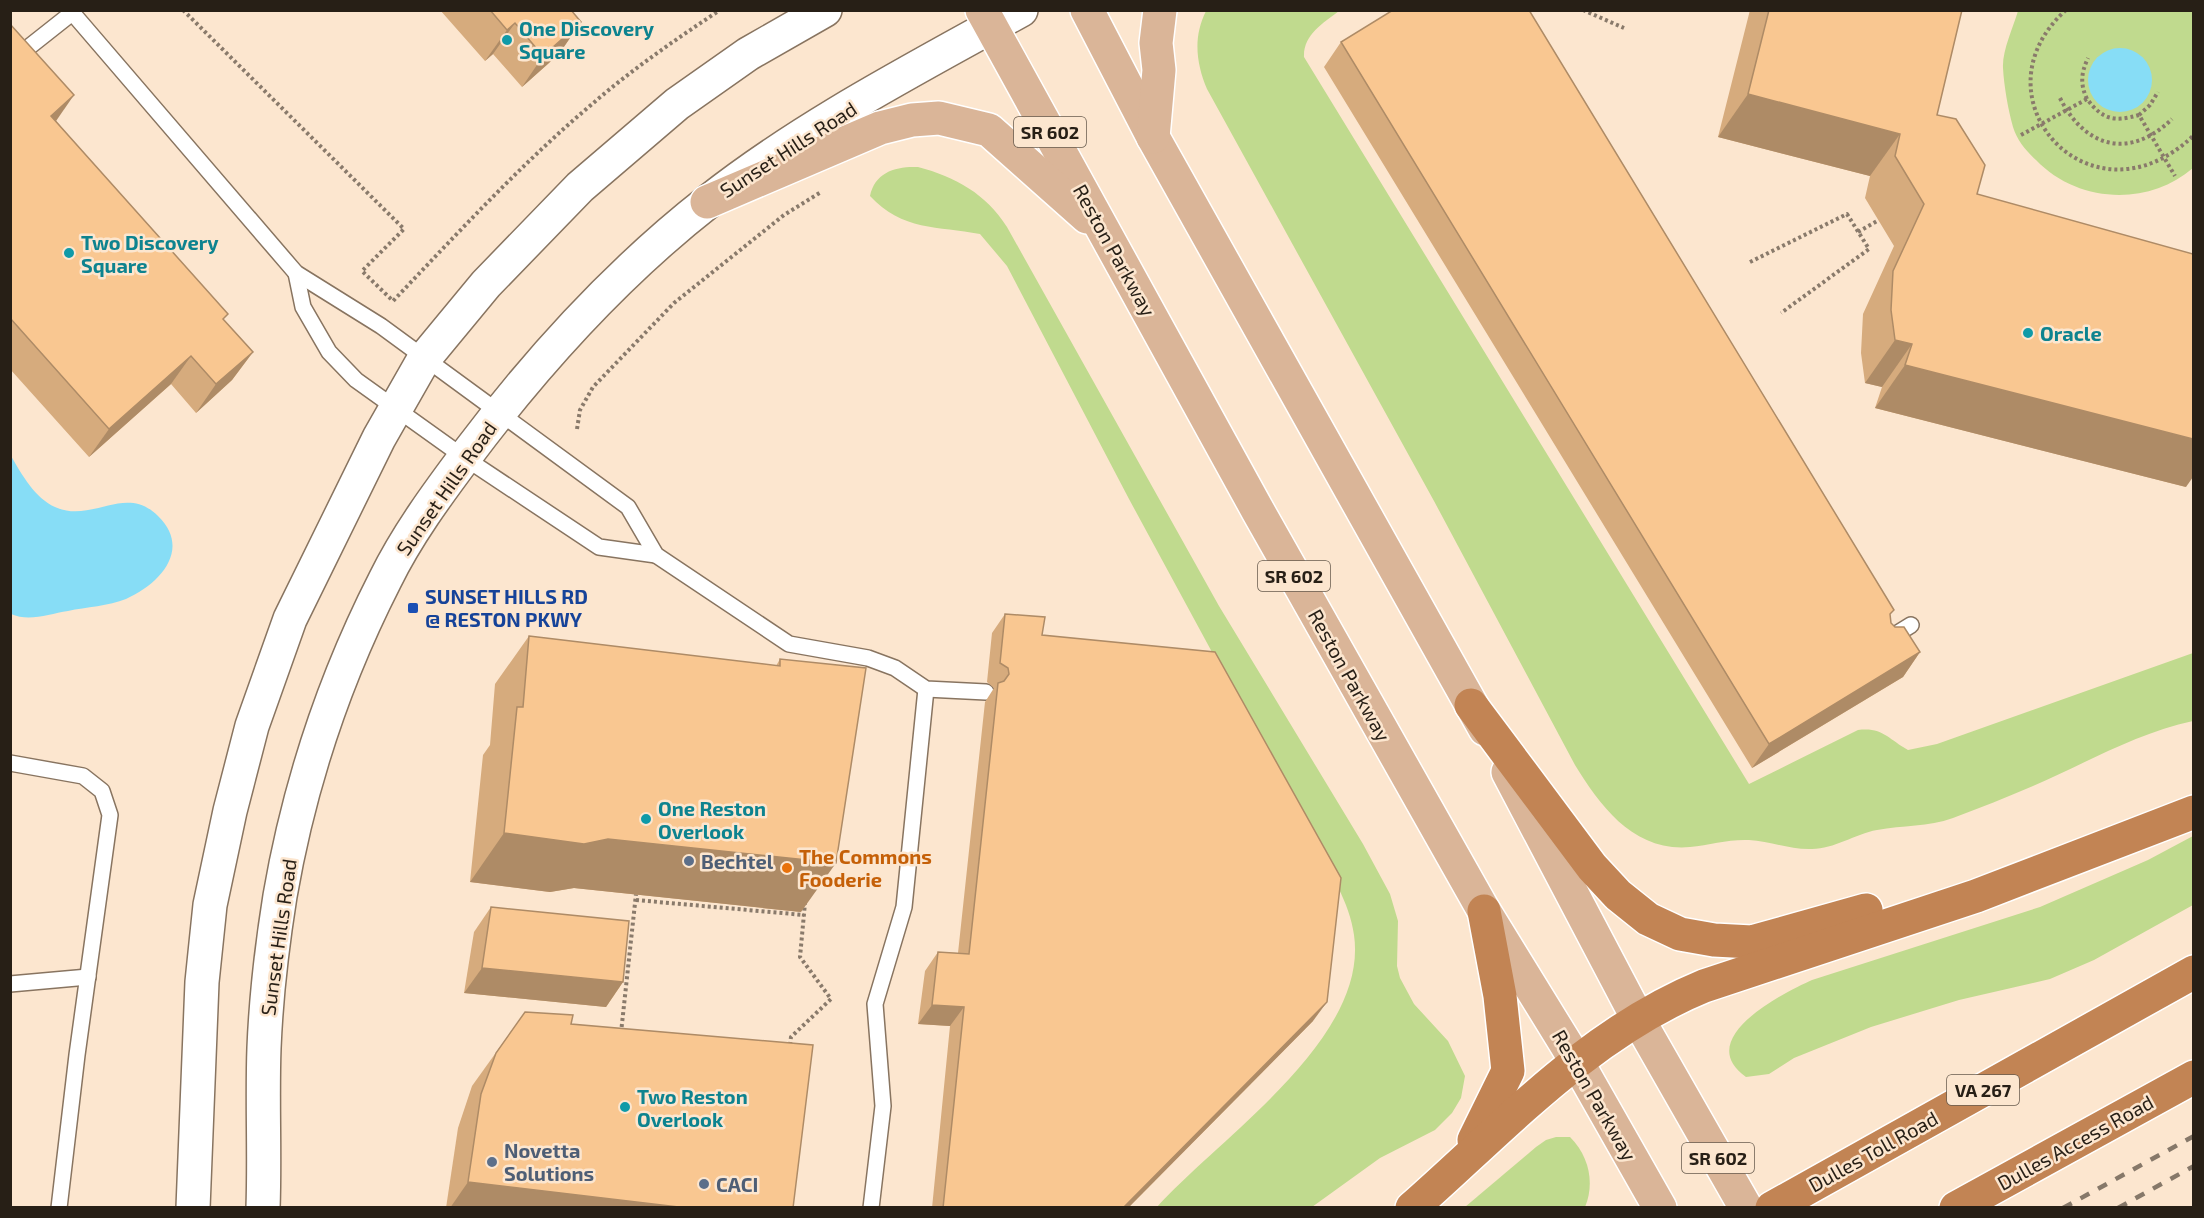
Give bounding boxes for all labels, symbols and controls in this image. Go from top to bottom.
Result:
place label: One Discovery Square [519,16,655,63]
marker: One Discovery Square [500,33,514,47]
street label: Sunset Hills Road [715,96,861,202]
road number: SR 602 [1014,117,1086,147]
street label: Reston Parkway [1069,180,1161,321]
place label: Two Discovery Square [81,230,219,277]
marker: Two Discovery Square [62,246,76,260]
place label: Oracle [2040,321,2102,345]
marker: Oracle [2021,326,2035,340]
street label: Sunset Hills Road [391,416,501,560]
road number: SR 602 [1258,561,1330,591]
place label: SUNSET HILLS RD @ RESTON PKWY [425,584,588,631]
marker: SUNSET HILLS RD @ RESTON PKWY [406,601,420,615]
street label: Reston Parkway [1304,605,1396,746]
place label: One Reston Overlook [658,796,766,843]
marker: One Reston Overlook [639,812,653,826]
place label: The Commons Fooderie [799,844,932,891]
place label: Bechtel [701,849,774,873]
marker: Bechtel [682,854,696,868]
street label: Sunset Hills Road [255,857,301,1017]
marker: The Commons Fooderie [780,861,794,875]
street label: Reston Parkway [1548,1025,1642,1165]
road number: VA 267 [1947,1075,2019,1105]
place label: Two Reston Overlook [637,1084,748,1131]
street label: Dulles Access Road [1993,1089,2157,1195]
marker: Two Reston Overlook [618,1100,632,1114]
street label: Dulles Toll Road [1804,1106,1942,1196]
place label: Novetta Solutions [504,1138,594,1185]
road number: SR 602 [1682,1143,1754,1173]
marker: Novetta Solutions [485,1155,499,1169]
place label: CACI [716,1172,758,1196]
marker: CACI [697,1177,711,1191]

